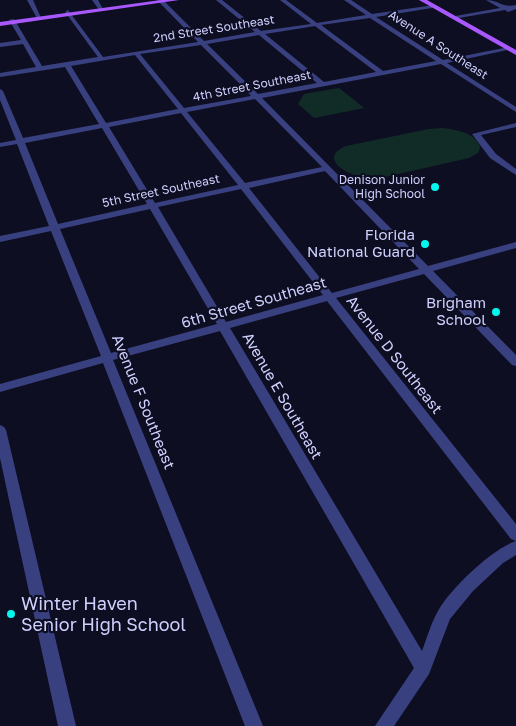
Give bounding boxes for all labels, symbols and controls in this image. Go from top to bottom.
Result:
street label: Avenue A Southeast [386,7,490,83]
street label: 2nd Street Southeast [152,12,276,46]
street label: 4th Street Southeast [192,67,312,105]
street label: 5th Street Southeast [101,171,221,211]
place label: Denison Junior High School [339,173,425,201]
marker: Denison Junior High School [429,181,441,193]
place label: Florida National Guard [307,226,415,261]
marker: Florida National Guard [419,238,431,250]
street label: 6th Street Southeast [179,274,329,332]
street label: Avenue D Southeast [342,292,446,418]
place label: Brigham School [426,294,486,329]
marker: Brigham School [490,306,502,318]
street label: Avenue E Southeast [238,329,326,463]
street label: Avenue F Southeast [108,332,178,472]
place label: Winter Haven Senior High School [21,593,186,636]
marker: Winter Haven Senior High School [5,608,17,620]

